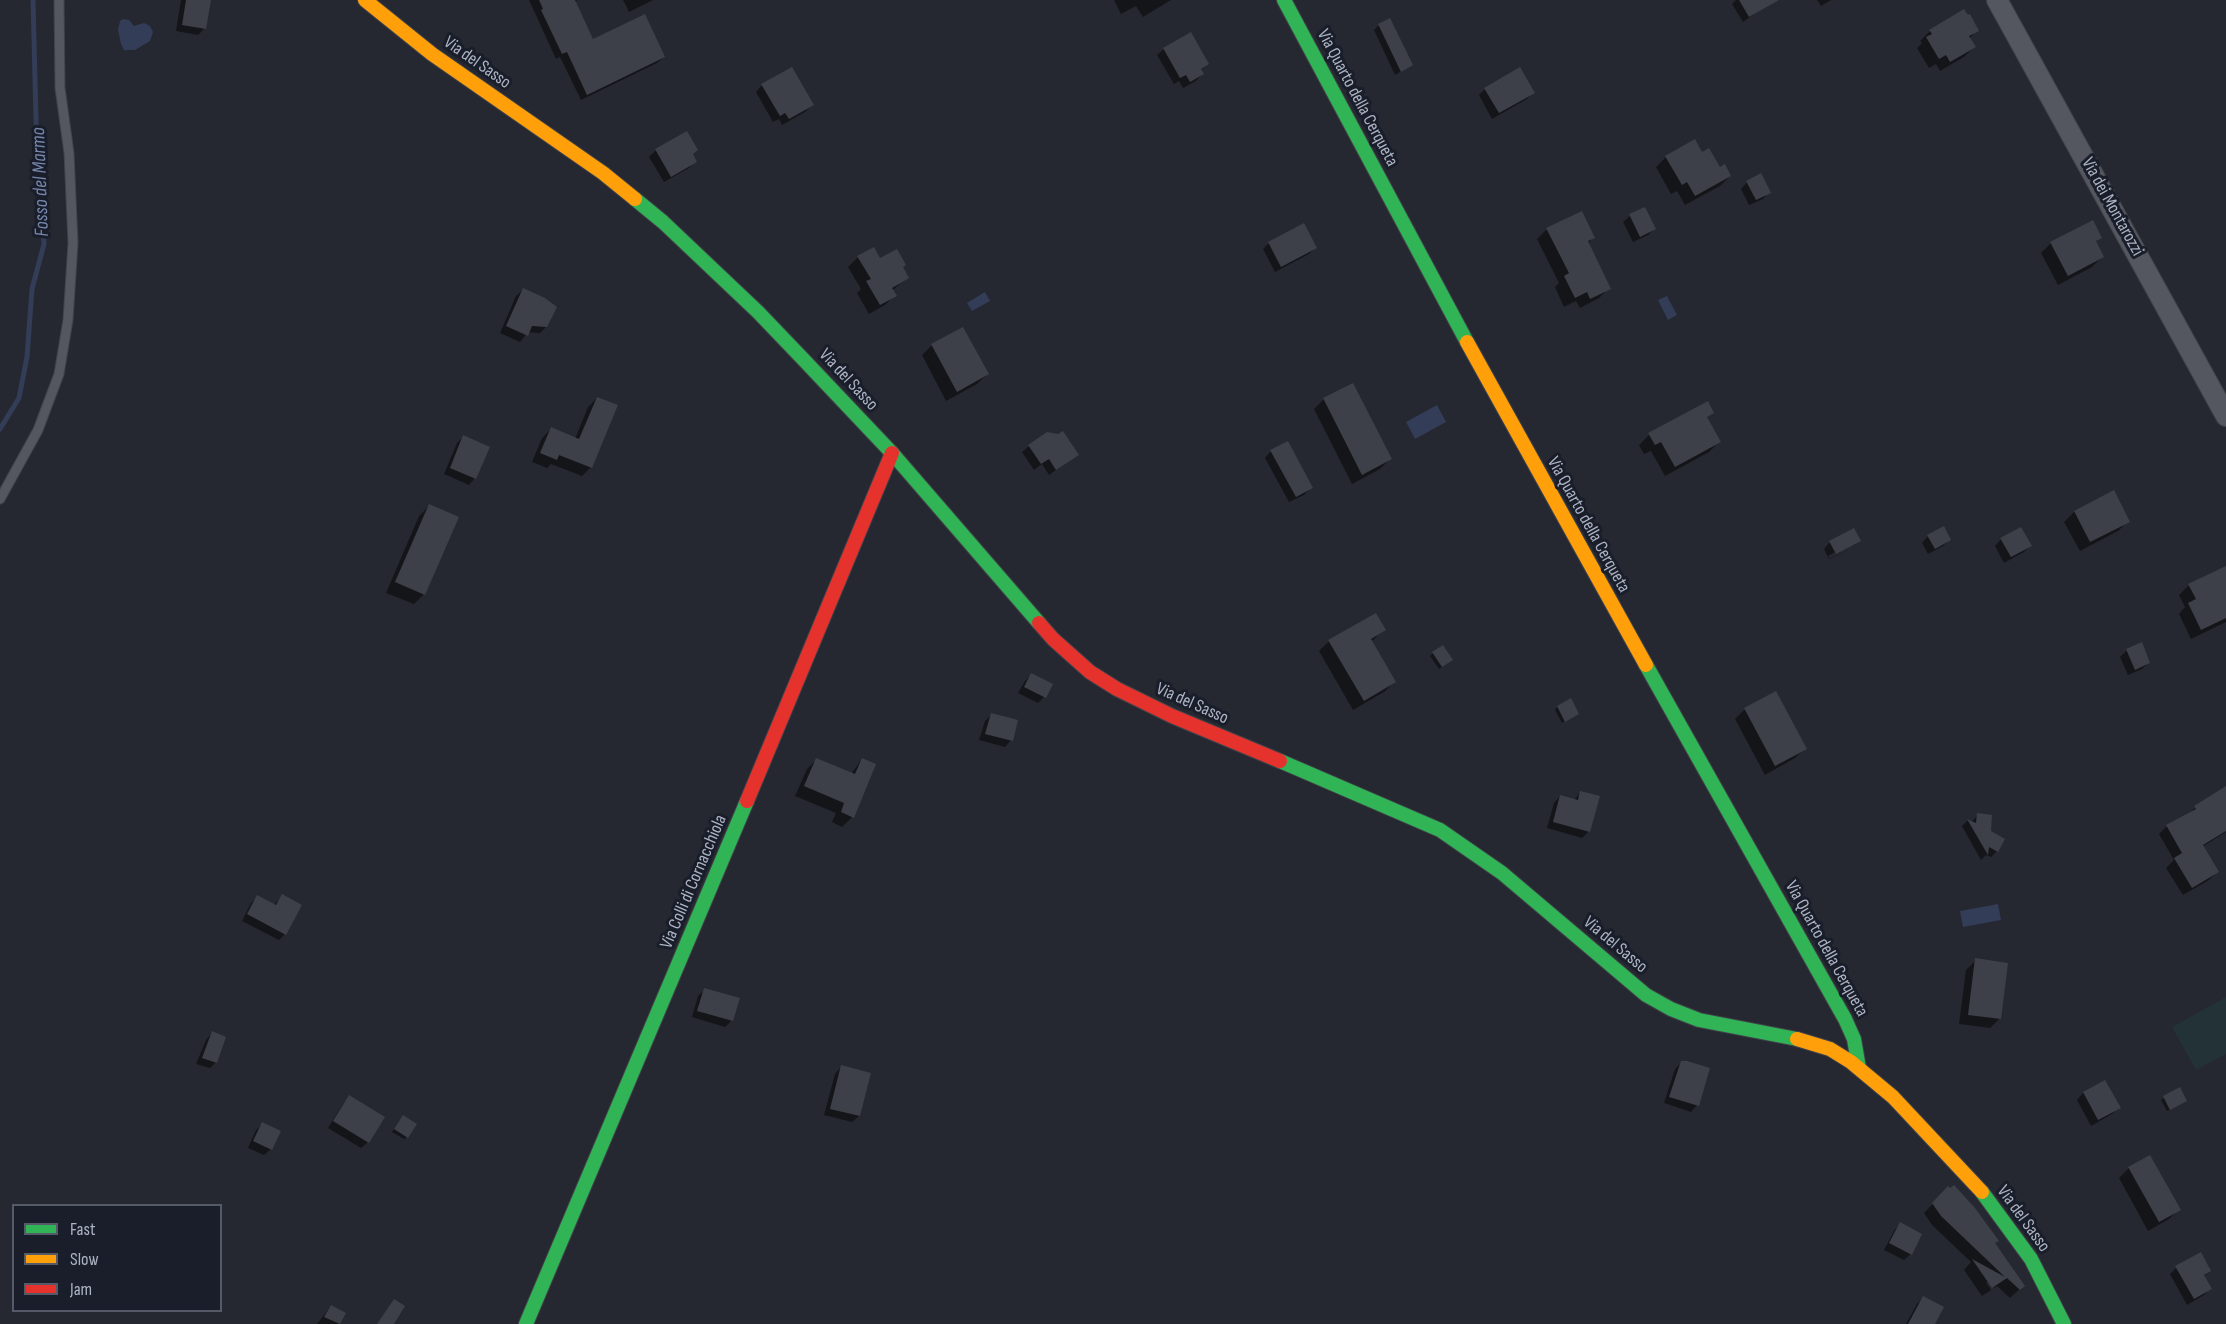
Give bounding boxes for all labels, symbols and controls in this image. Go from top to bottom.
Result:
street label: Via Quarto della Cerqueta [1312,26,1402,170]
street label: Via del Sasso [439,32,515,94]
water label: Fosso del Marmo [27,127,55,237]
street label: Via dei Montarozzi [2076,154,2148,260]
street label: Via del Sasso [814,344,882,416]
street label: Via Quarto della Cerqueta [1542,453,1634,597]
street label: Via del Sasso [1152,678,1232,730]
street label: Via Colli di Cornacchiola [656,812,732,952]
street label: Via Quarto della Cerqueta [1780,877,1872,1021]
street label: Via del Sasso [1579,912,1651,978]
street label: Via del Sasso [1992,1181,2054,1257]
legend [12,1204,222,1312]
text: Fast [70,1219,95,1240]
text: Slow [70,1249,99,1270]
text: Jam [70,1279,92,1300]

